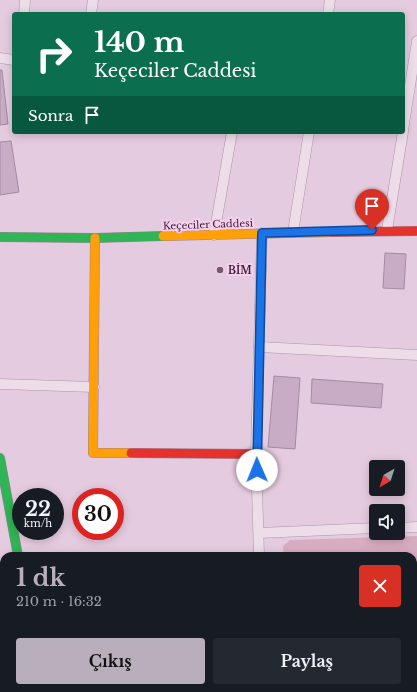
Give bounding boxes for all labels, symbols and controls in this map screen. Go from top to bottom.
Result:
text: 140 m [94,25,184,60]
icon: right [28,28,80,80]
text: Keçeciler Caddesi [94,60,256,82]
icon: arrive [81,104,103,126]
text: Sonra [28,106,73,125]
pin [355,189,389,230]
icon: arrive [361,195,383,217]
street label: Keçeciler Caddesi [163,216,254,233]
place label: BİM [228,262,252,277]
marker: BİM [215,265,225,275]
position arrow [236,449,278,491]
north arrow [369,460,405,496]
map controls [369,460,405,540]
speed limit sign: 30 [72,488,124,540]
text: 22 [25,497,51,521]
button: sound [369,504,405,540]
text: km/h [24,517,52,530]
text: 1 dk [16,563,65,592]
button: close [359,565,401,607]
text: 210 m · 16:32 [16,593,102,610]
button: Çıkış [16,638,205,684]
button: Paylaş [213,638,401,684]

